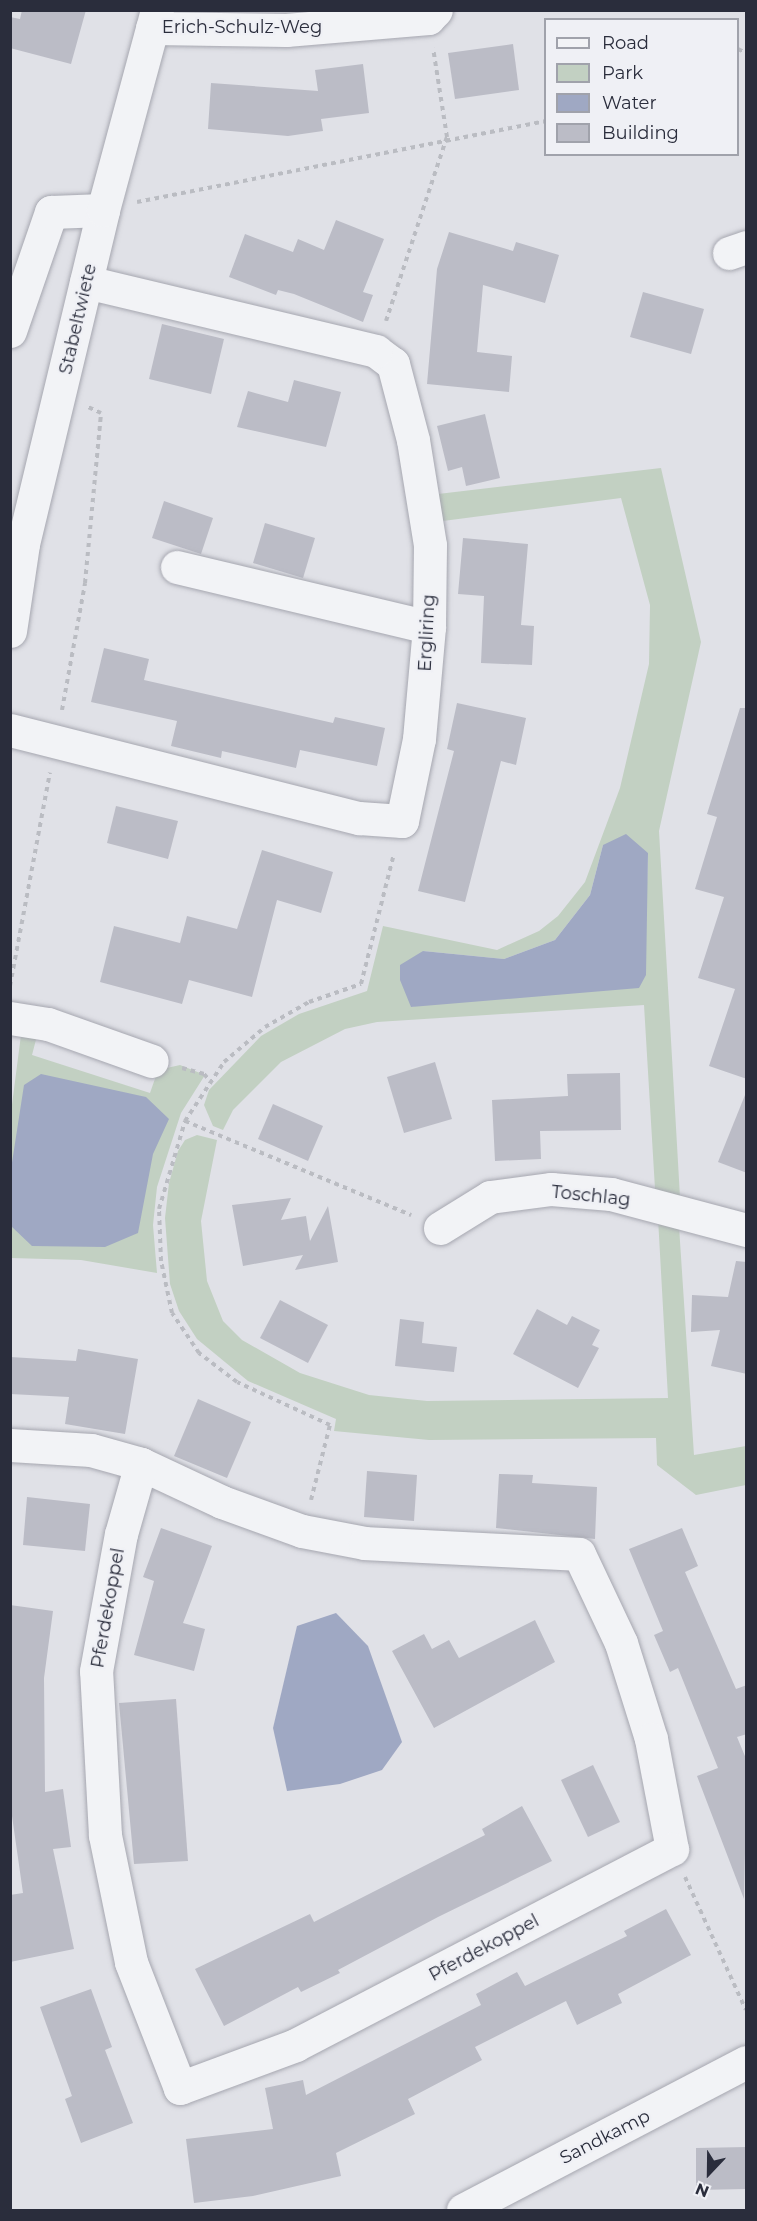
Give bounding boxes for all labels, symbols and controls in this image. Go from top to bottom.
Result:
street label: Erich-Schulz-Weg [162,16,322,38]
legend [544,18,739,156]
text: Road [602,32,649,54]
text: Park [602,62,643,84]
text: Water [602,92,657,114]
text: Building [602,122,679,144]
street label: Stabeltwiete [55,262,101,376]
street label: Ergliring [414,594,440,672]
street label: Toschlag [550,1181,632,1211]
street label: Pferdekoppel [87,1546,129,1670]
street label: Pferdekoppel [425,1910,543,1986]
street label: Sandkamp [556,2105,654,2169]
north arrow [679,2143,739,2203]
text: N [693,2179,712,2201]

